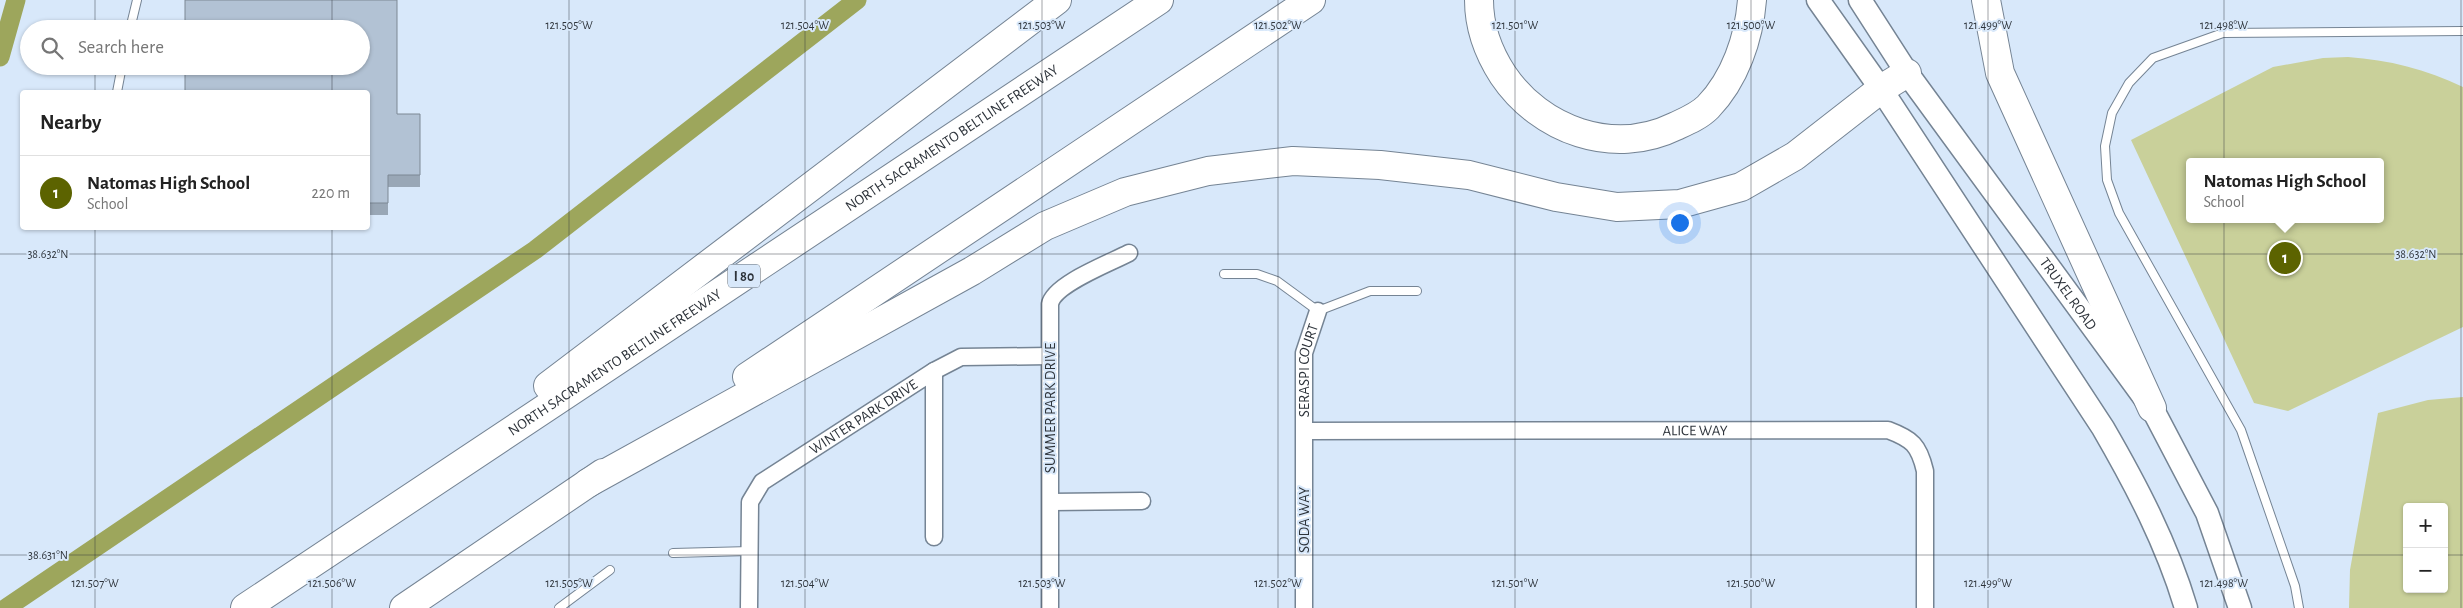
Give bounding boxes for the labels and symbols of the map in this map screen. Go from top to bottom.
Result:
text: 121.505°W [545,19,593,31]
text: 121.504°W [781,19,829,31]
text: 121.503°W [1018,19,1066,31]
text: 121.502°W [1254,19,1302,31]
text: 121.501°W [1492,19,1538,31]
text: 121.500°W [1727,19,1776,31]
text: 121.499°W [1964,19,2012,31]
text: 121.498°W [2200,19,2248,31]
street label: NORTH SACRAMENTO BELTLINE FREEWAY [843,62,1061,214]
your location [1667,210,1693,236]
pin: 1 [2269,239,2301,277]
text: 38.632°N [27,248,69,260]
text: 38.632°N [2395,248,2437,260]
street label: TRUXEL ROAD [2037,255,2099,333]
road number: I 80 [728,264,760,288]
street label: NORTH SACRAMENTO BELTLINE FREEWAY [506,286,724,439]
street label: SERASPI COURT [1296,321,1321,417]
street label: SUMMER PARK DRIVE [1043,343,1058,473]
street label: WINTER PARK DRIVE [807,377,920,457]
street label: ALICE WAY [1662,423,1728,438]
street label: SODA WAY [1297,487,1312,553]
text: 38.631°N [28,549,68,561]
text: 121.507°W [71,577,119,589]
text: 121.506°W [308,577,356,589]
text: 121.505°W [545,577,593,589]
text: 121.504°W [781,577,829,589]
text: 121.503°W [1018,577,1066,589]
text: 121.502°W [1254,577,1302,589]
text: 121.501°W [1492,577,1538,589]
text: 121.500°W [1727,577,1776,589]
text: 121.499°W [1964,577,2012,589]
text: 121.498°W [2200,577,2248,589]

